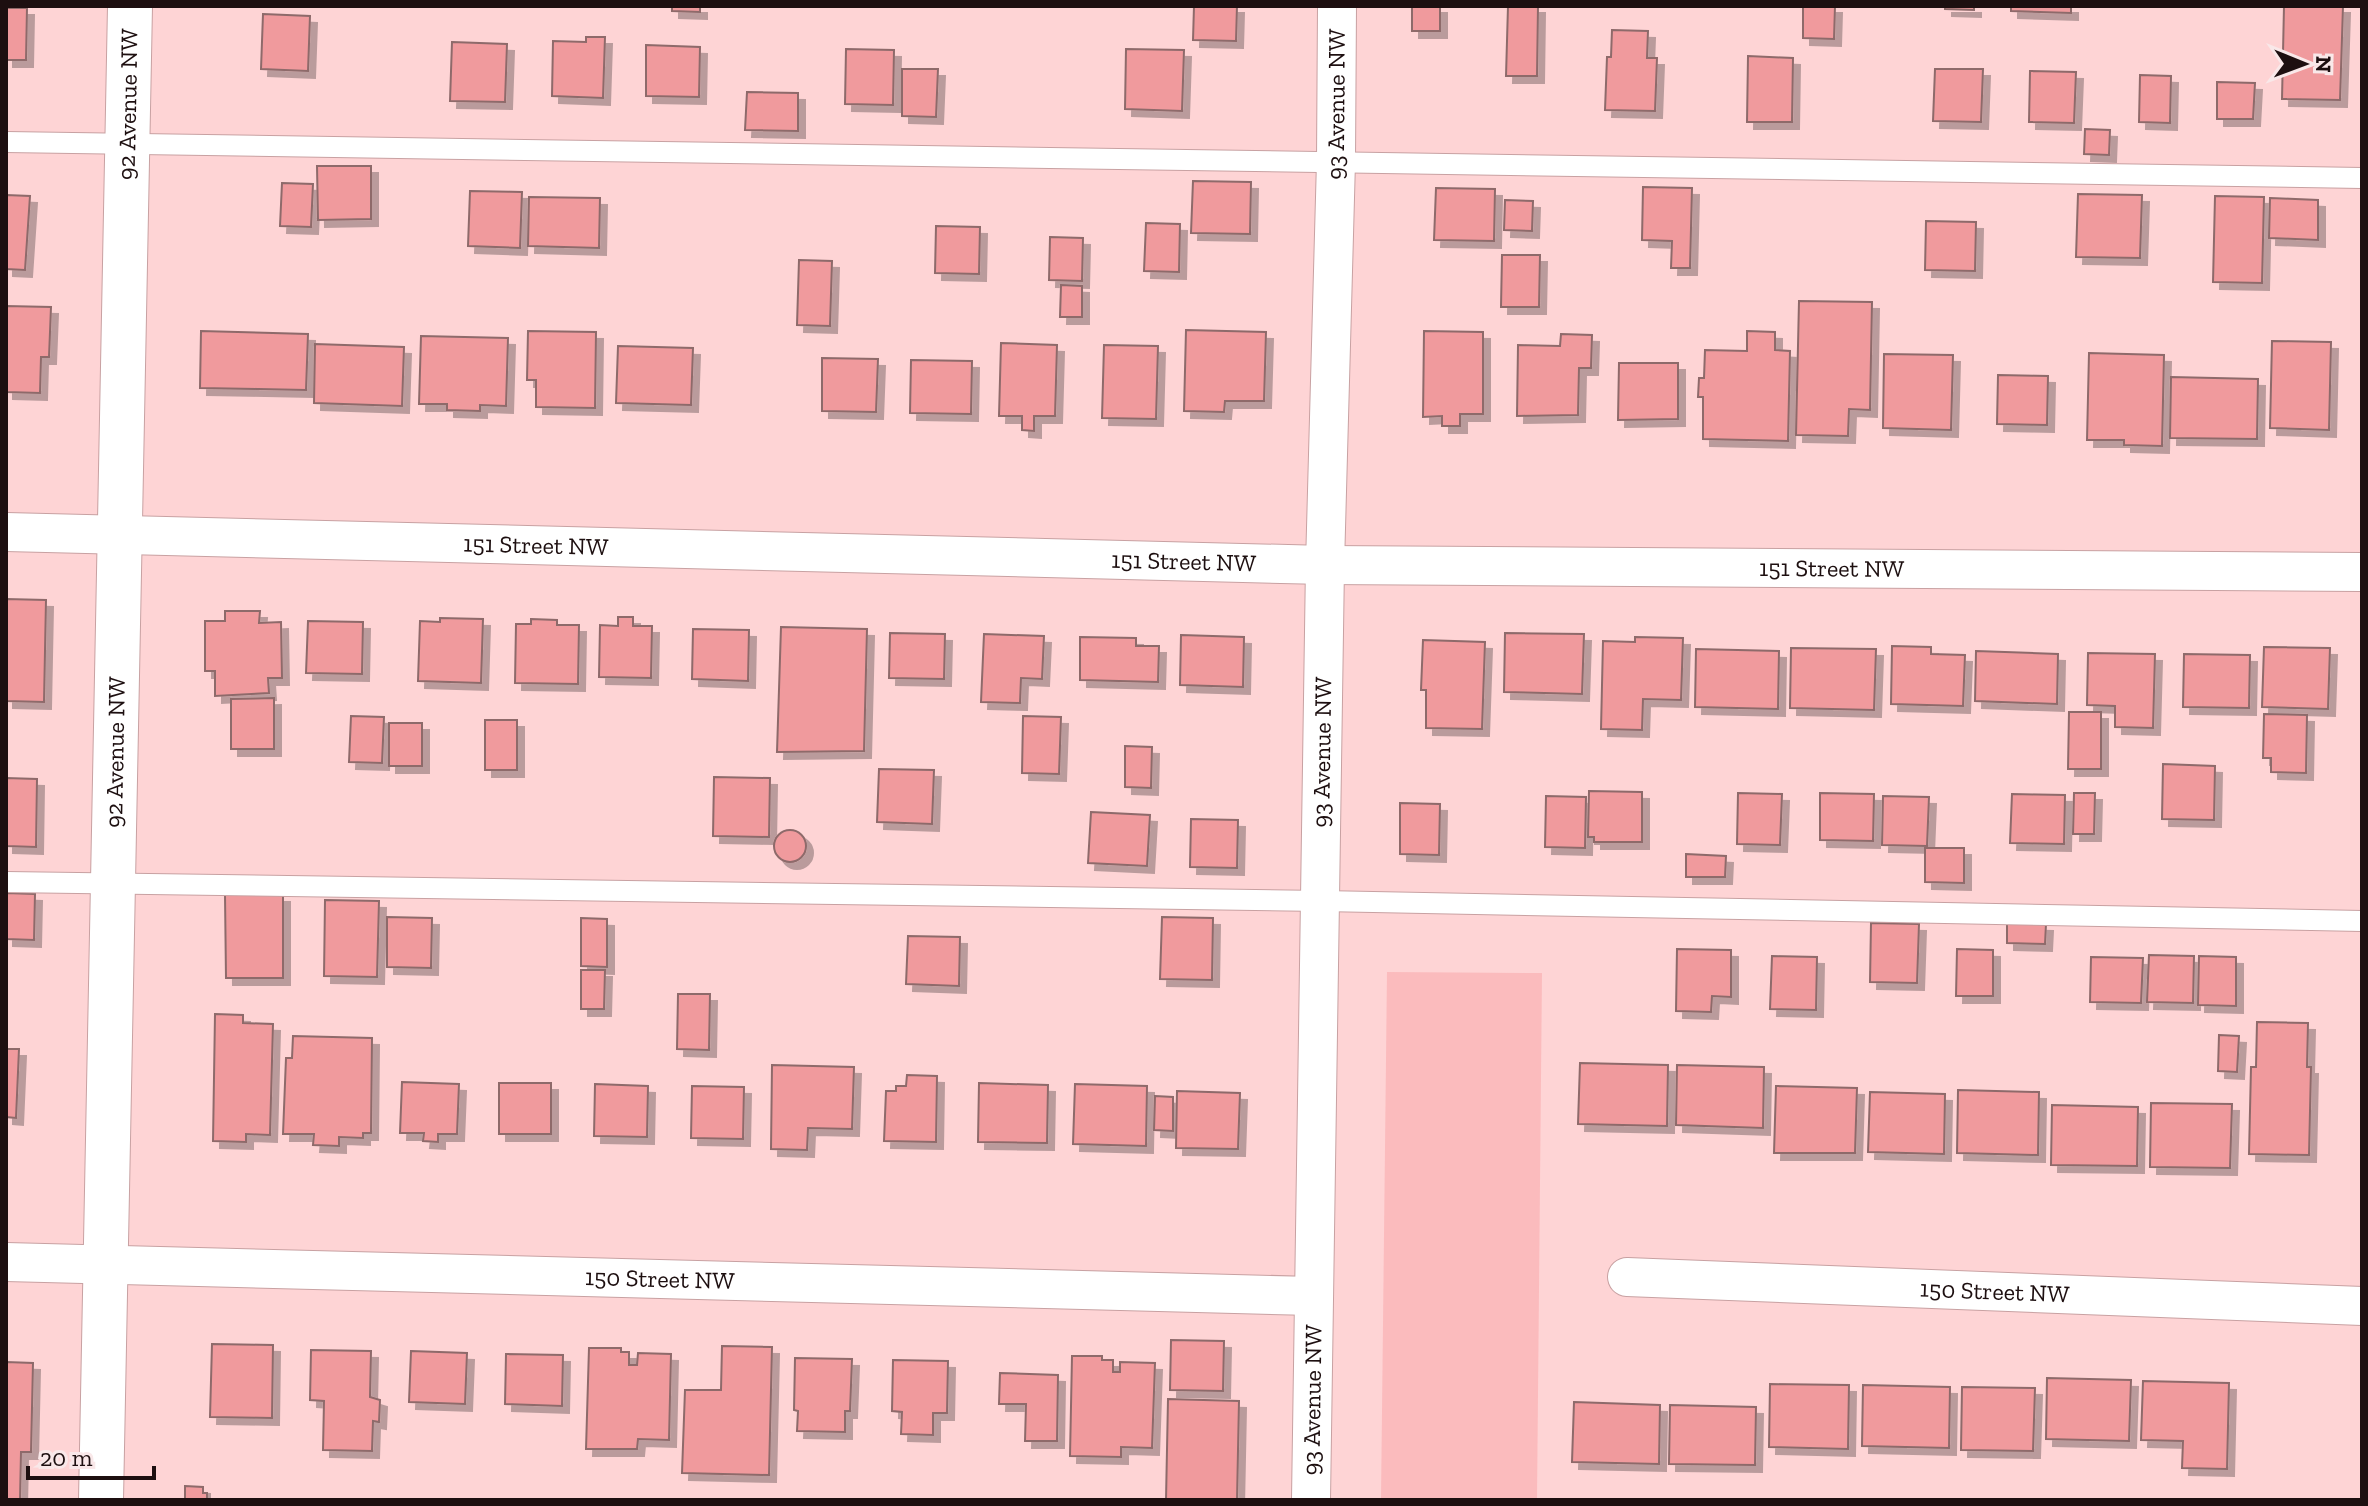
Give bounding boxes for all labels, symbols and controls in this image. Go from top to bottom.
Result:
north arrow [2264,24,2344,104]
street label: 92 Avenue NW [112,28,144,180]
street label: 93 Avenue NW [1320,28,1351,180]
text: N [2310,56,2337,73]
street label: 151 Street NW [463,528,609,561]
street label: 151 Street NW [1111,545,1257,577]
street label: 151 Street NW [1759,553,1905,583]
street label: 92 Avenue NW [99,676,131,828]
street label: 93 Avenue NW [1306,676,1337,828]
street label: 150 Street NW [585,1262,736,1295]
street label: 150 Street NW [1919,1274,2071,1308]
street label: 93 Avenue NW [1296,1324,1328,1476]
scale bar [28,1430,154,1480]
text: 20 m [40,1443,93,1472]

